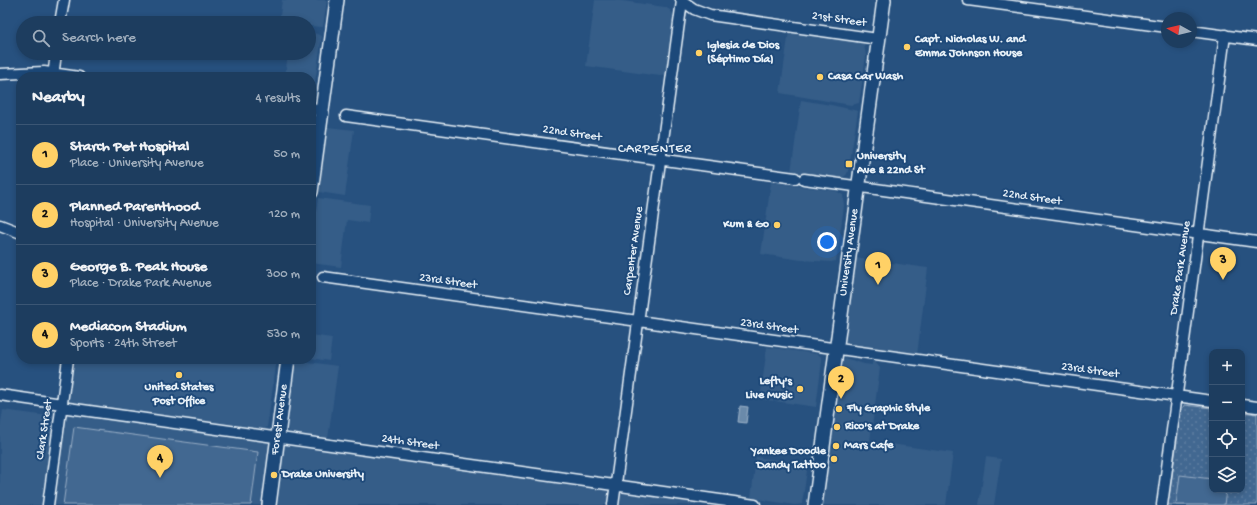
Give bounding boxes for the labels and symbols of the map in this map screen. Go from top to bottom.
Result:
street label: 21st Street [811,9,868,31]
north arrow [1161,12,1197,48]
place label: Capt. Nicholas W. and Emma Johnson House [914,33,1028,61]
place label: Iglesia de Dios (Séptimo Día) [707,39,780,67]
marker: Capt. Nicholas W. and Emma Johnson House [902,42,912,52]
marker: Iglesia de Dios (Séptimo Día) [694,48,704,58]
place label: Casa Car Wash [827,70,904,84]
marker: Casa Car Wash [815,72,825,82]
street label: 22nd Street [542,123,603,145]
district label: CARPENTER [618,142,692,157]
place label: University Ave & 22nd St [856,150,926,178]
marker: University Ave & 22nd St [844,159,854,169]
street label: 22nd Street [1002,187,1063,209]
street label: Carpenter Avenue [621,205,647,296]
street label: University Avenue [837,207,863,297]
place label: Kum & Go [722,218,770,232]
street label: Drake Park Avenue [1167,219,1195,317]
marker: Kum & Go [772,220,782,230]
your location [817,232,837,252]
pin: 3 [1210,247,1236,280]
pin: 1 [865,252,891,285]
street label: 23rd Street [418,271,479,293]
street label: 23rd Street [739,316,800,338]
street label: 23rd Street [1060,360,1121,382]
pin: 2 [828,366,854,399]
marker: United States Post Office [174,370,184,380]
place label: Lefty's Live Music [746,375,793,403]
place label: United States Post Office [145,381,214,409]
street label: Forest Avenue [268,383,292,457]
marker: Lefty's Live Music [795,384,805,394]
street label: Clark Street [34,398,56,461]
place label: Fly Graphic Style [846,402,931,416]
marker: Fly Graphic Style [834,404,844,414]
place label: Rico's at Drake [844,420,920,434]
marker: Rico's at Drake [832,422,842,432]
street label: 24th Street [380,432,441,454]
place label: Mars Cafe [844,439,894,453]
marker: Mars Cafe [831,441,841,451]
pin: 4 [147,445,173,478]
place label: Yankee Doodle Dandy Tattoo [749,445,827,473]
marker: Yankee Doodle Dandy Tattoo [829,454,839,464]
place label: Drake University [281,468,364,482]
marker: Drake University [269,470,279,480]

